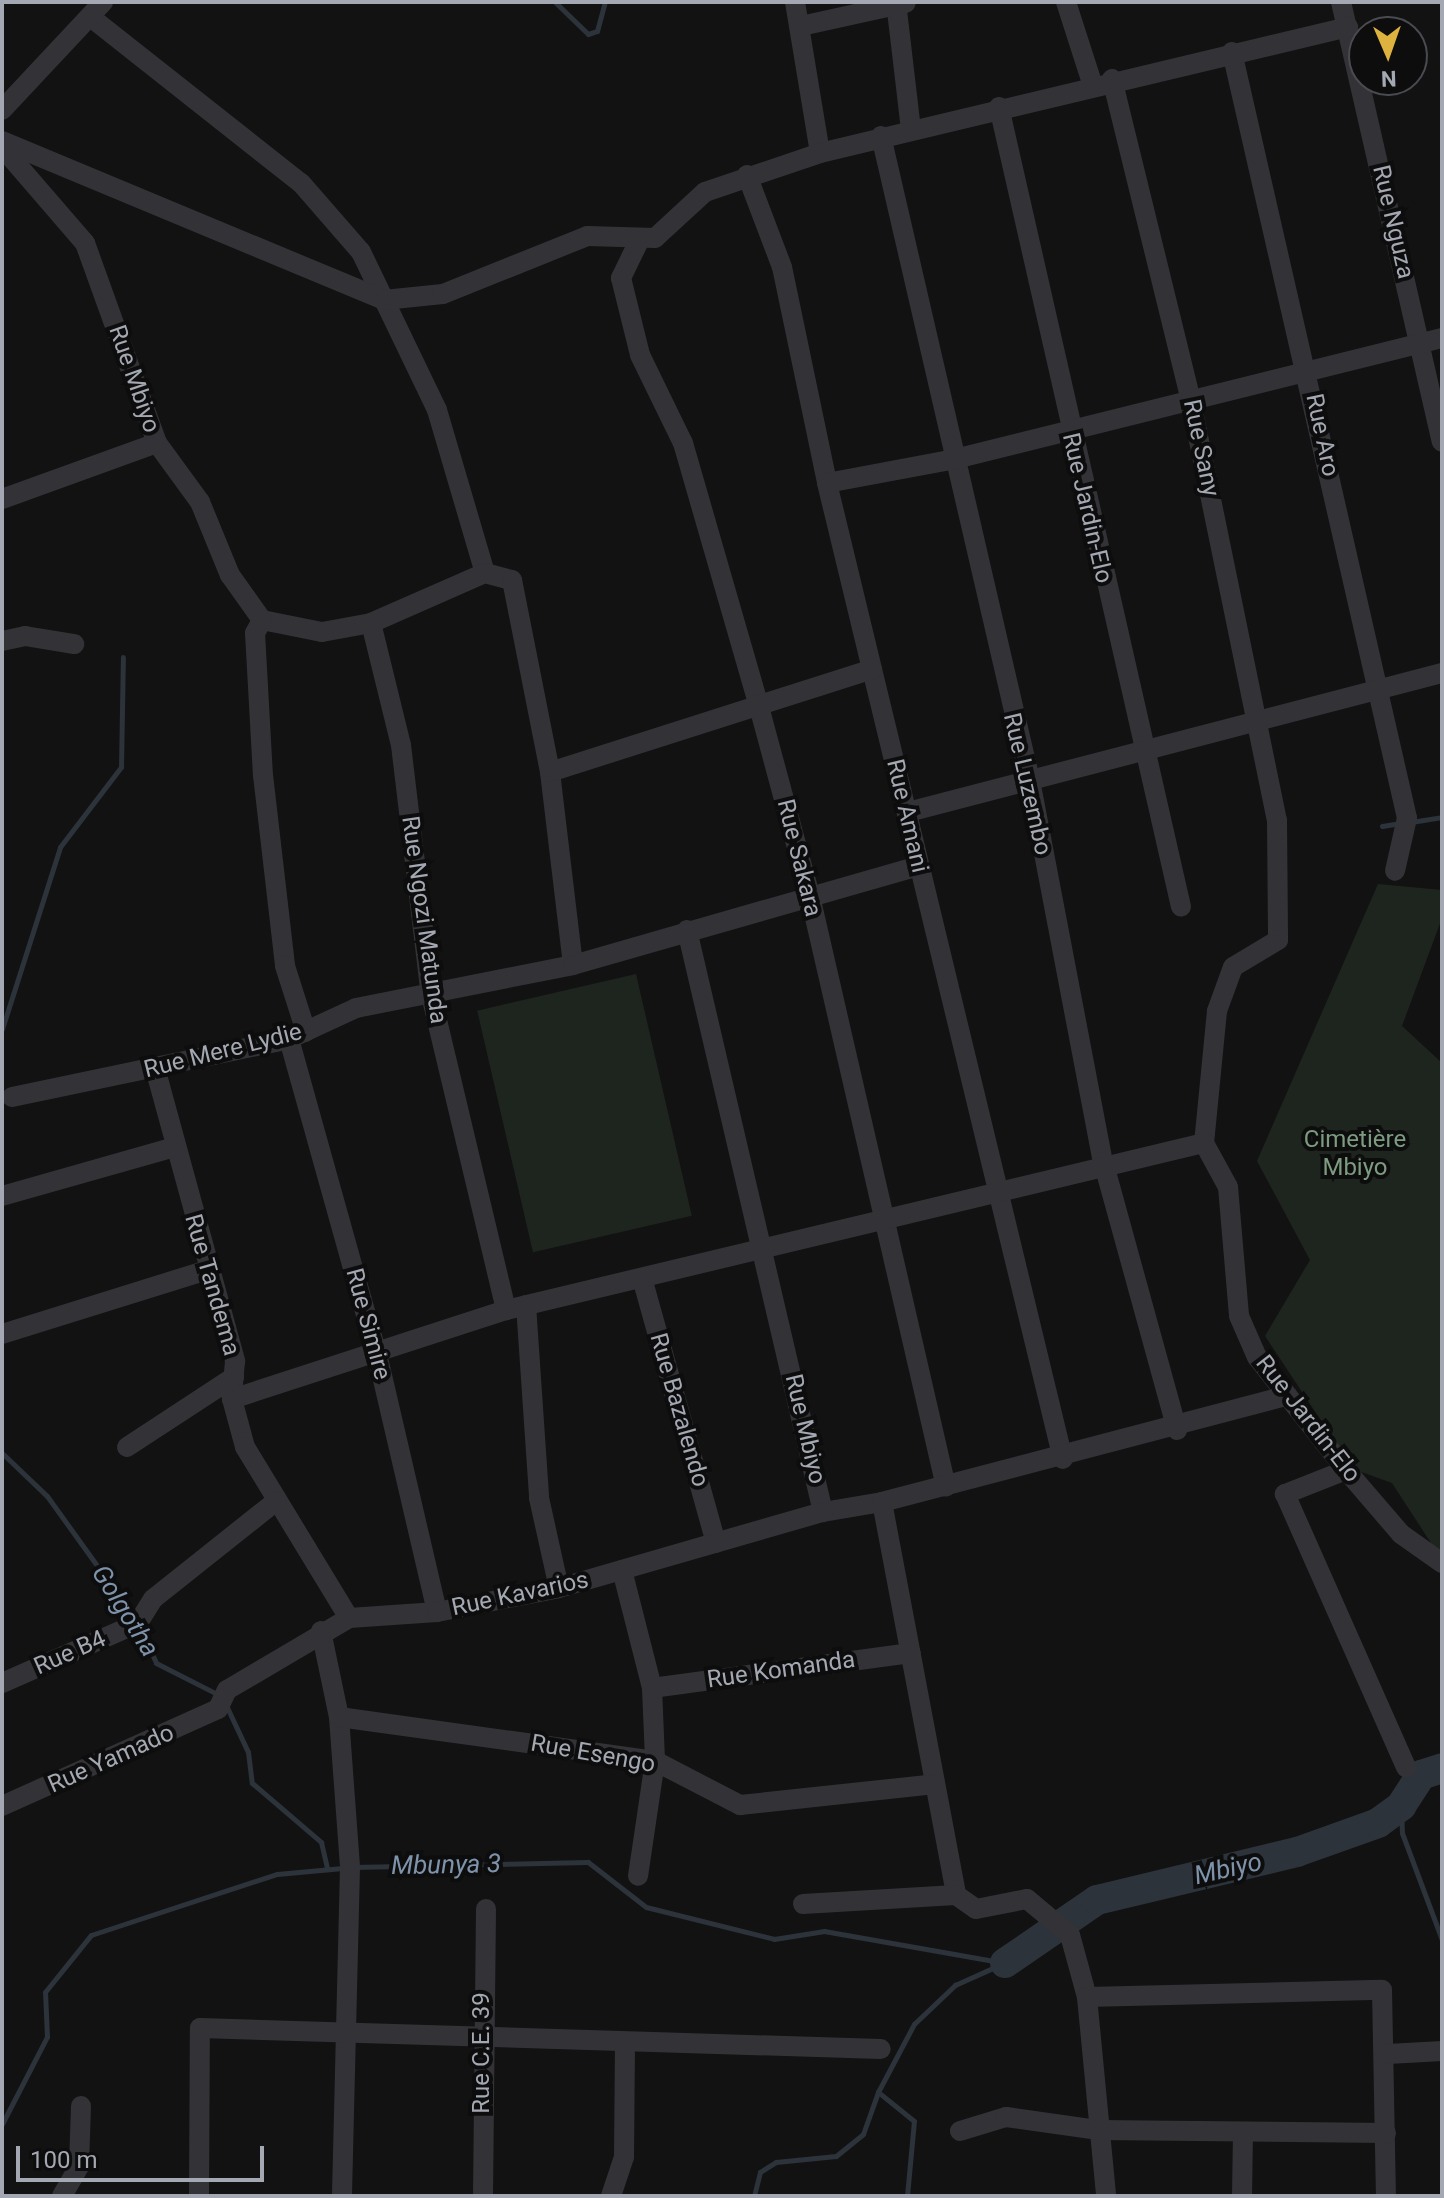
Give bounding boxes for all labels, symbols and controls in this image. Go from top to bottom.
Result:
north arrow [1348,16,1428,96]
text: N [1381,66,1397,91]
street label: Rue Nguza [1366,162,1420,282]
street label: Rue Mbiyo [102,321,166,437]
street label: Rue Aro [1299,391,1345,479]
street label: Rue Sany [1177,397,1225,499]
street label: Rue Jardin-Elo [1056,430,1118,586]
street label: Rue Luzembo [997,710,1057,858]
street label: Rue Amani [880,756,934,876]
street label: Rue Sakara [771,796,827,920]
street label: Rue Ngozi Matunda [395,814,453,1026]
street label: Rue Mere Lydie [141,1017,305,1085]
park label: Cimetière Mbiyo [1304,1126,1406,1182]
street label: Rue Tandema [178,1211,246,1359]
street label: Rue Simire [339,1265,397,1383]
street label: Rue Bazalendo [643,1330,715,1490]
street label: Rue Jardin-Elo [1249,1350,1367,1488]
street label: Rue Mbiyo [778,1371,832,1487]
water label: Golgotha [85,1559,165,1663]
street label: Rue Kavarios [449,1565,591,1623]
street label: Rue B4 [30,1625,110,1681]
street label: Rue Komanda [705,1645,857,1695]
street label: Rue Yamado [44,1718,178,1800]
street label: Rue Esengo [529,1729,657,1779]
water label: Mbiyo [1191,1846,1265,1892]
water label: Mbunya 3 [391,1848,501,1882]
street label: Rue C.E. 39 [468,1992,496,2114]
scale bar [20,2130,268,2180]
text: 100 m [30,2146,97,2174]

